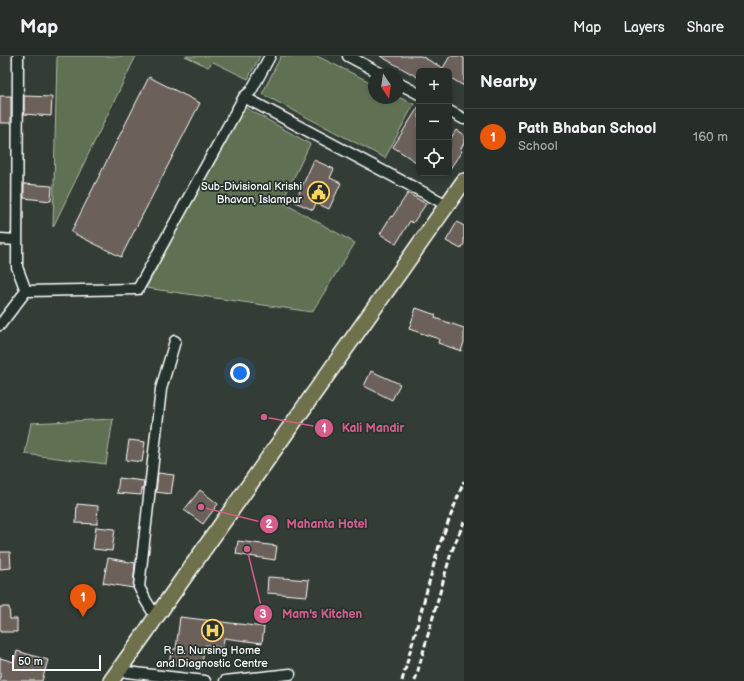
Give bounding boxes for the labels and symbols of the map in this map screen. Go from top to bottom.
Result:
north arrow [368,68,404,104]
public building icon: Sub-Divisional Krishi Bhavan, Islampur [305,179,331,205]
place label: Sub-Divisional Krishi Bhavan, Islampur [201,180,303,206]
your location [230,363,250,383]
callout: Kali Mandir [314,416,412,440]
text: 1 [321,421,327,436]
text: Kali Mandir [342,421,404,436]
callout: Mahanta Hotel [259,512,376,536]
text: 2 [265,517,273,532]
text: Mahanta Hotel [287,517,367,532]
pin: 1 [70,584,96,617]
callout: Mam's Kitchen [253,602,370,626]
text: 3 [259,607,267,622]
text: Mam's Kitchen [282,607,362,622]
hospital icon: R. B. Nursing Home and Diagnostic Centre [199,617,225,643]
place label: R. B. Nursing Home and Diagnostic Centre [156,644,268,670]
scale bar [12,653,101,672]

